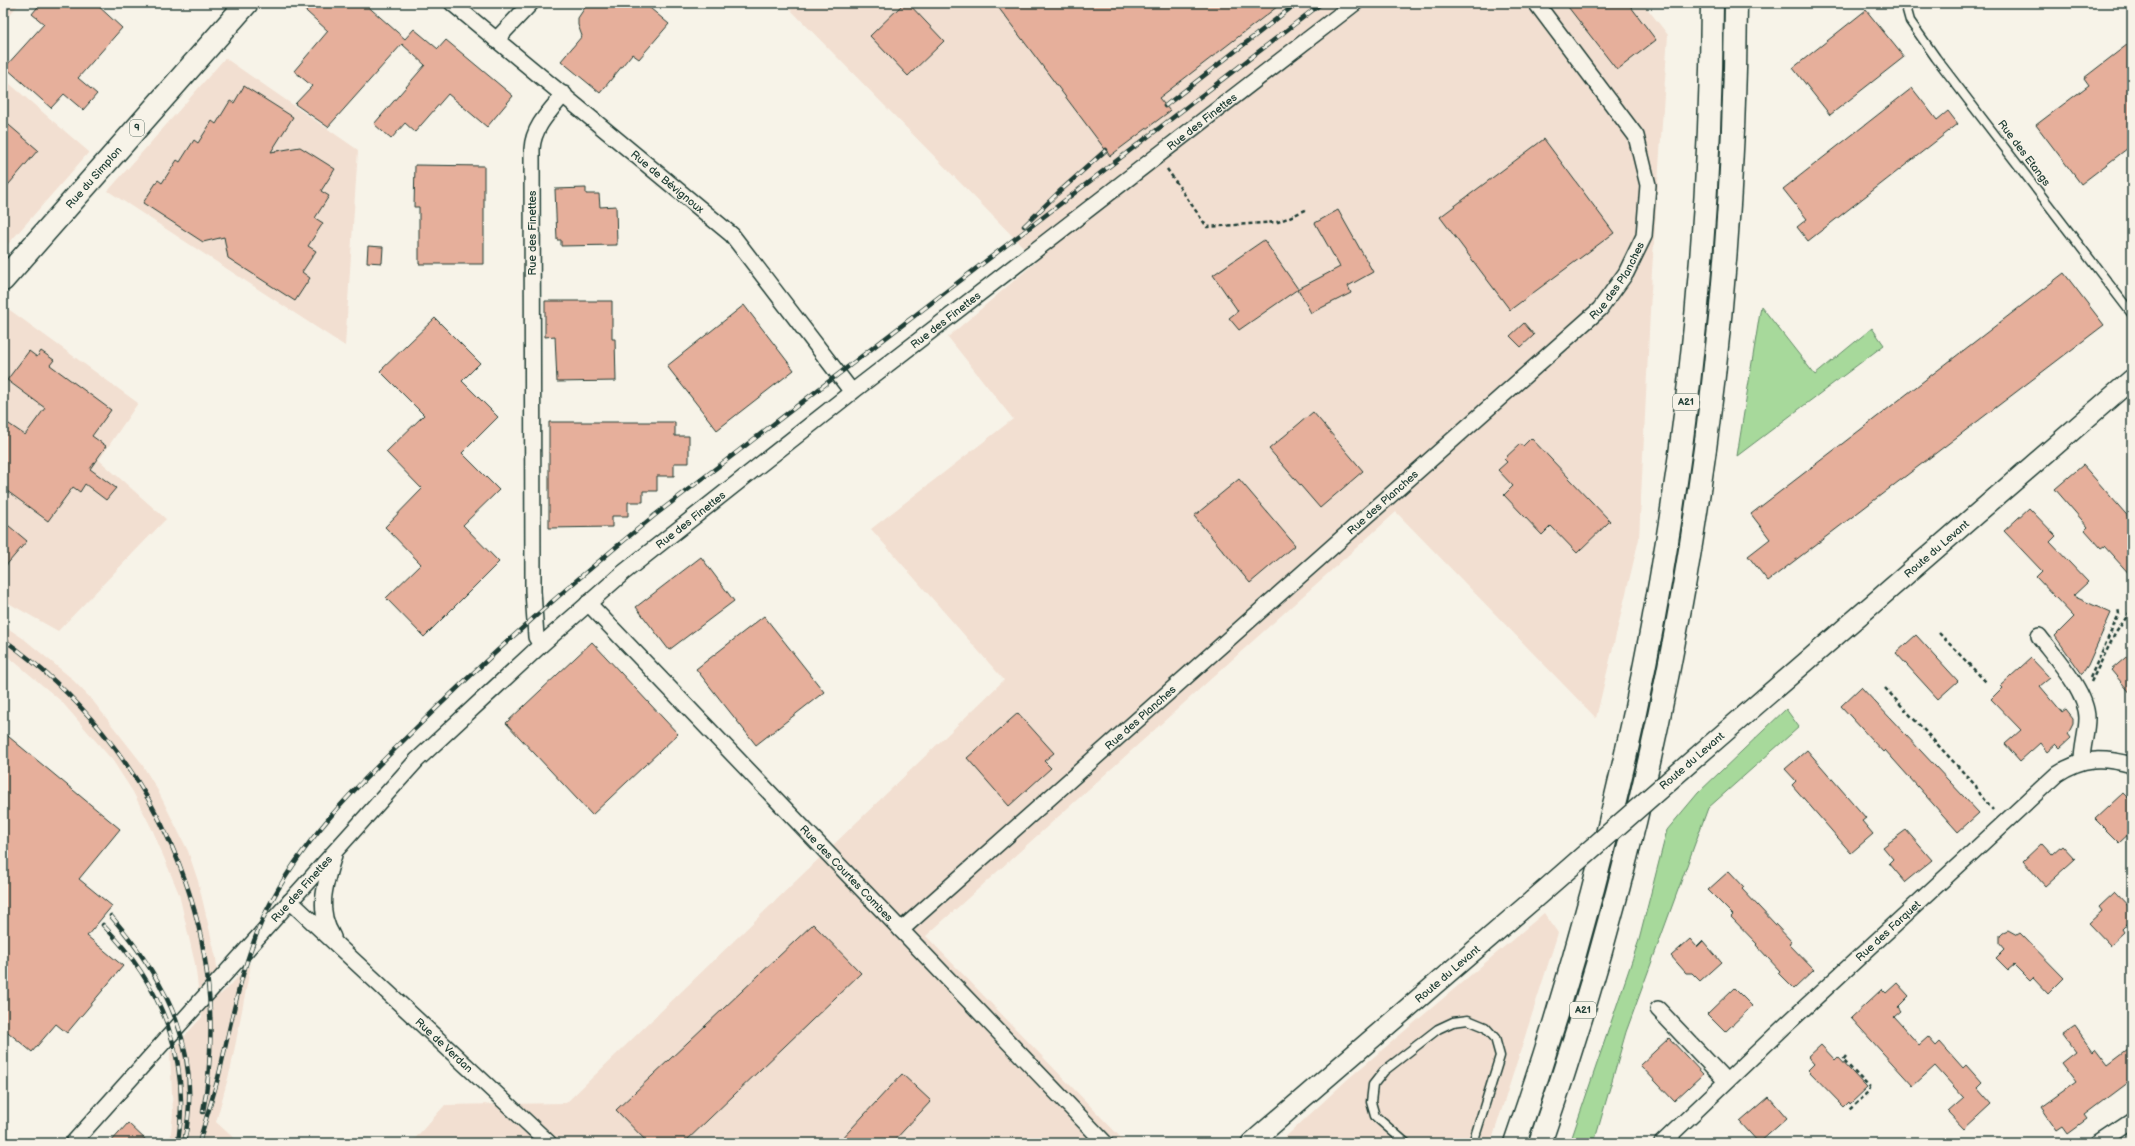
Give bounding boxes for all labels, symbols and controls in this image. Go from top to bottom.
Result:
street label: Rue des Finettes [1164,90,1240,153]
street label: Rue des Etangs [1995,117,2053,189]
road number: 9 [130,120,144,136]
street label: Rue du Simplon [63,144,124,211]
street label: Rue de Bévignoux [628,148,707,216]
street label: Rue des Finettes [526,190,539,275]
street label: Rue des Planches [1587,239,1647,322]
street label: Rue des Finettes [908,288,983,351]
road number: A21 [1673,394,1699,410]
street label: Rue des Planches [1344,467,1421,537]
street label: Rue des Finettes [653,488,728,551]
street label: Route du Levant [1901,517,1972,580]
street label: Rue des Planches [1102,682,1179,752]
street label: Route du Levant [1657,729,1727,793]
street label: Rue des Courtes Combes [798,822,896,924]
street label: Rue des Finettes [268,852,335,925]
street label: Rue des Farquet [1853,897,1923,964]
street label: Route du Levant [1412,942,1483,1005]
road number: A21 [1570,1002,1596,1018]
street label: Rue de Verdan [413,1015,476,1075]

